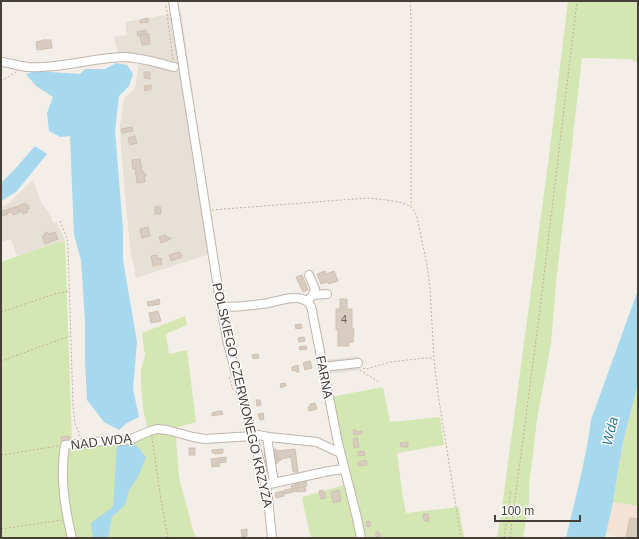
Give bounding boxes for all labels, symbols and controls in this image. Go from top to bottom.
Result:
street label: POLSKIEGO CZERWONEGO KRZYŻA [209,281,276,509]
house number: 4 [341,313,347,325]
street label: FARNA [313,354,336,400]
water label: Wda [599,415,621,447]
street label: NAD WDĄ [70,430,133,453]
scale bar [495,497,580,523]
text: 100 m [501,504,534,518]

